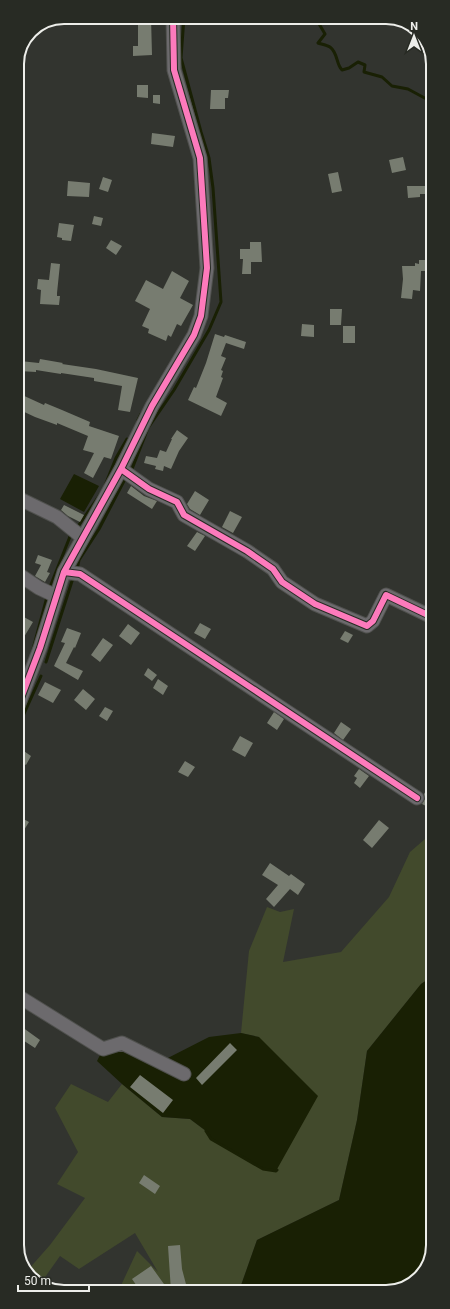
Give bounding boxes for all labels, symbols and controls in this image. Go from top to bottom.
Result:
north arrow [394,16,434,56]
text: N [410,20,418,33]
scale bar [18,1267,89,1293]
text: 50 m [24,1274,51,1288]

